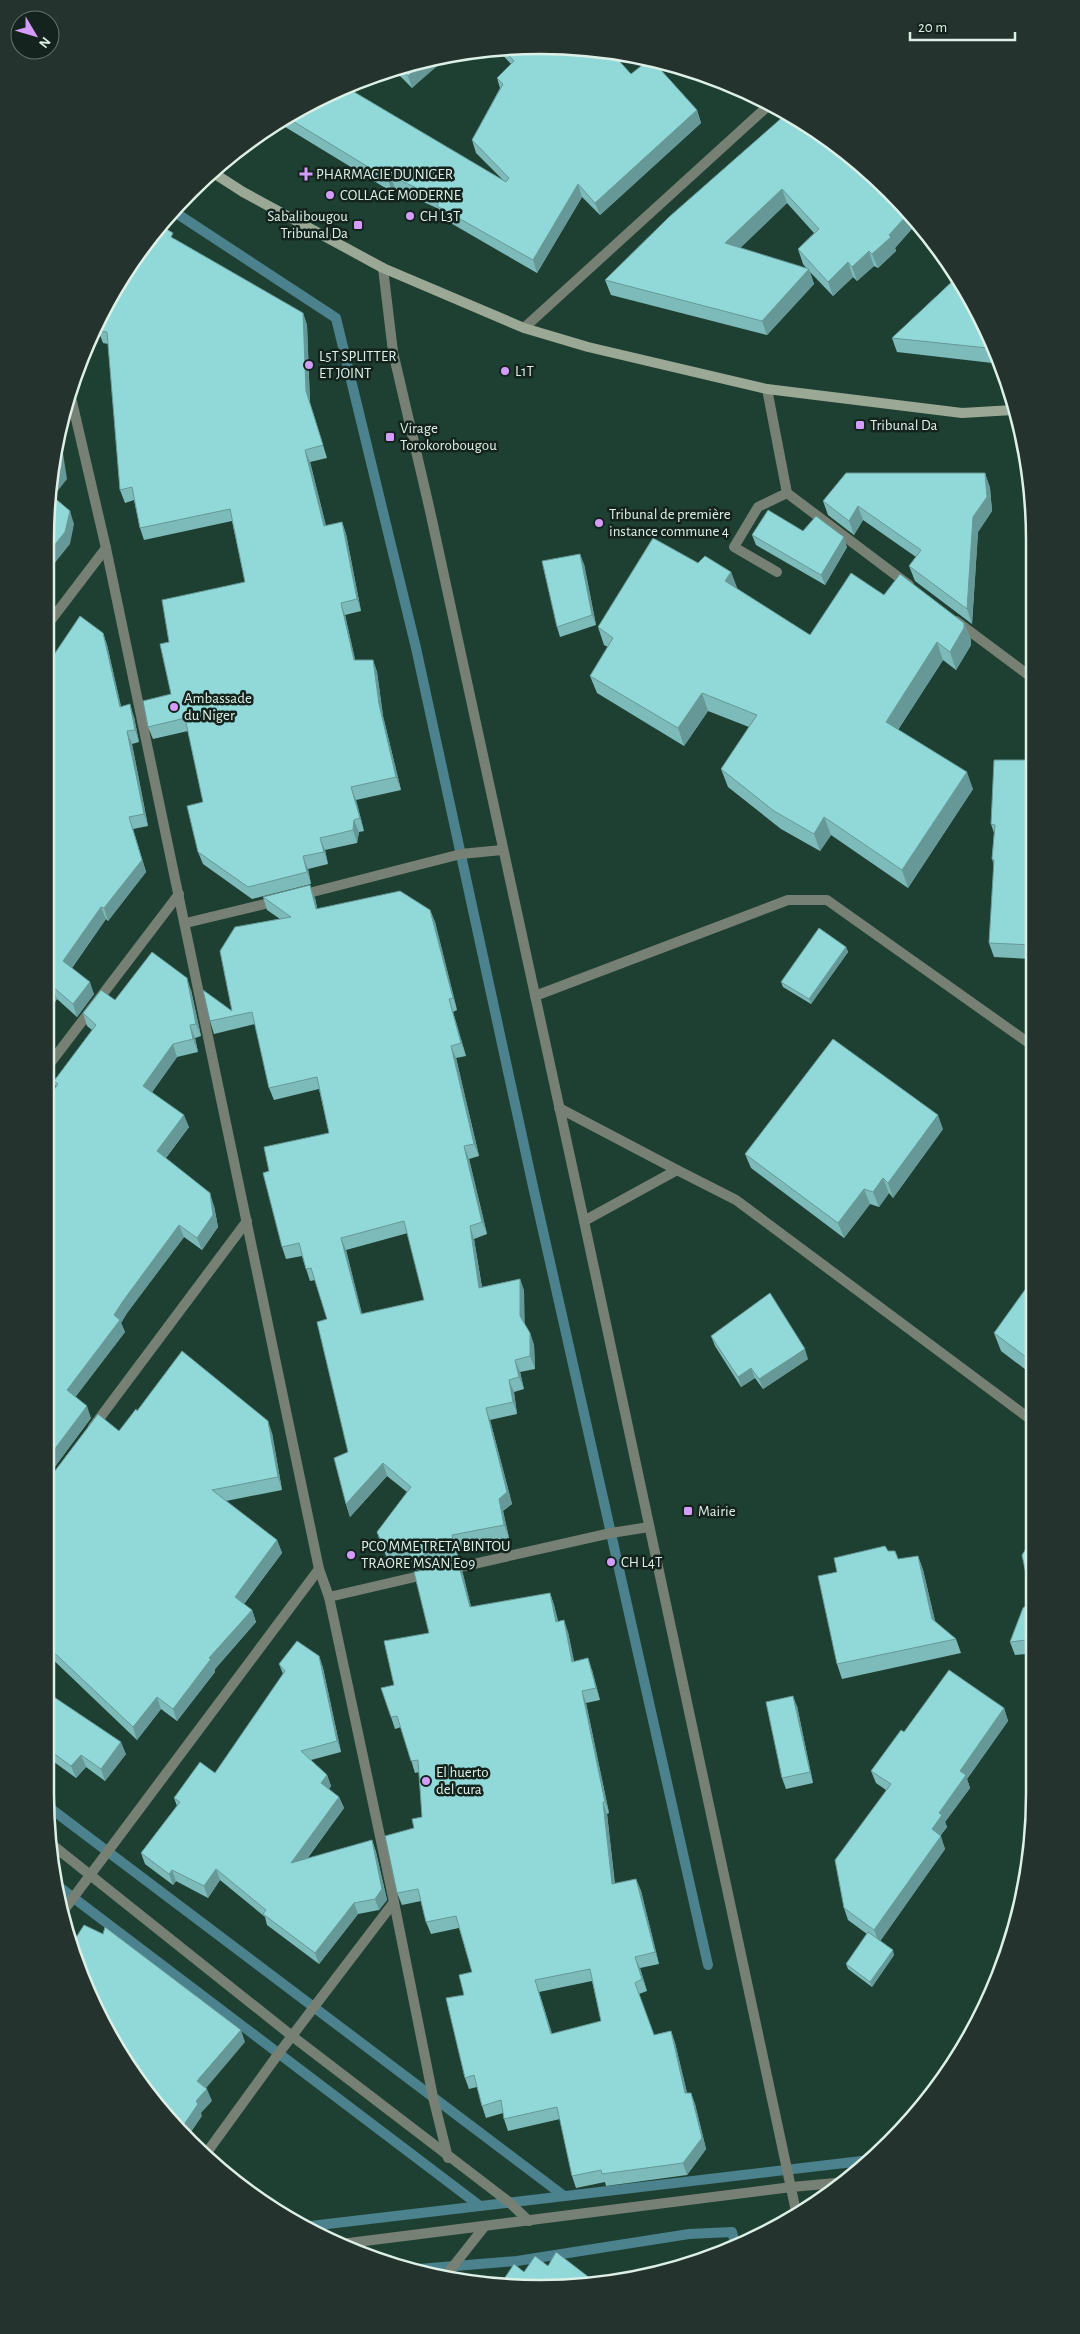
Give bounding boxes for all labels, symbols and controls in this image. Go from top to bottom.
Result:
north arrow [10,10,60,60]
scale bar [910,10,1015,42]
text: 20 m [918,20,947,35]
text: N [36,34,53,51]
place label: PHARMACIE DU NIGER [316,167,453,182]
marker: PHARMACIE DU NIGER [300,168,312,180]
place label: COLLAGE MODERNE [340,188,461,203]
marker: COLLAGE MODERNE [324,189,336,201]
place label: Sabalibougou Tribunal Da [267,209,348,241]
place label: CH L3T [420,209,461,224]
marker: CH L3T [404,210,416,222]
marker: Sabalibougou Tribunal Da [352,219,364,231]
place label: L5T SPLITTER ET JOINT [319,349,397,381]
marker: L5T SPLITTER ET JOINT [303,359,315,371]
place label: L1T [515,364,534,379]
marker: L1T [499,365,511,377]
place label: Tribunal Da [870,418,938,433]
marker: Tribunal Da [854,419,866,431]
place label: Virage Torokorobougou [400,421,497,453]
marker: Virage Torokorobougou [384,431,396,443]
place label: Tribunal de première instance commune 4 [609,507,731,539]
marker: Tribunal de première instance commune 4 [593,517,605,529]
place label: Ambassade du Niger [184,691,252,723]
marker: Ambassade du Niger [168,701,180,713]
place label: Mairie [698,1504,736,1519]
marker: Mairie [682,1505,694,1517]
place label: PCO MME TRETA BINTOU TRAORE MSAN E09 [361,1539,510,1571]
marker: PCO MME TRETA BINTOU TRAORE MSAN E09 [345,1549,357,1561]
place label: CH L4T [621,1555,663,1570]
marker: CH L4T [605,1556,617,1568]
place label: El huerto del cura [436,1765,489,1797]
marker: El huerto del cura [420,1775,432,1787]

